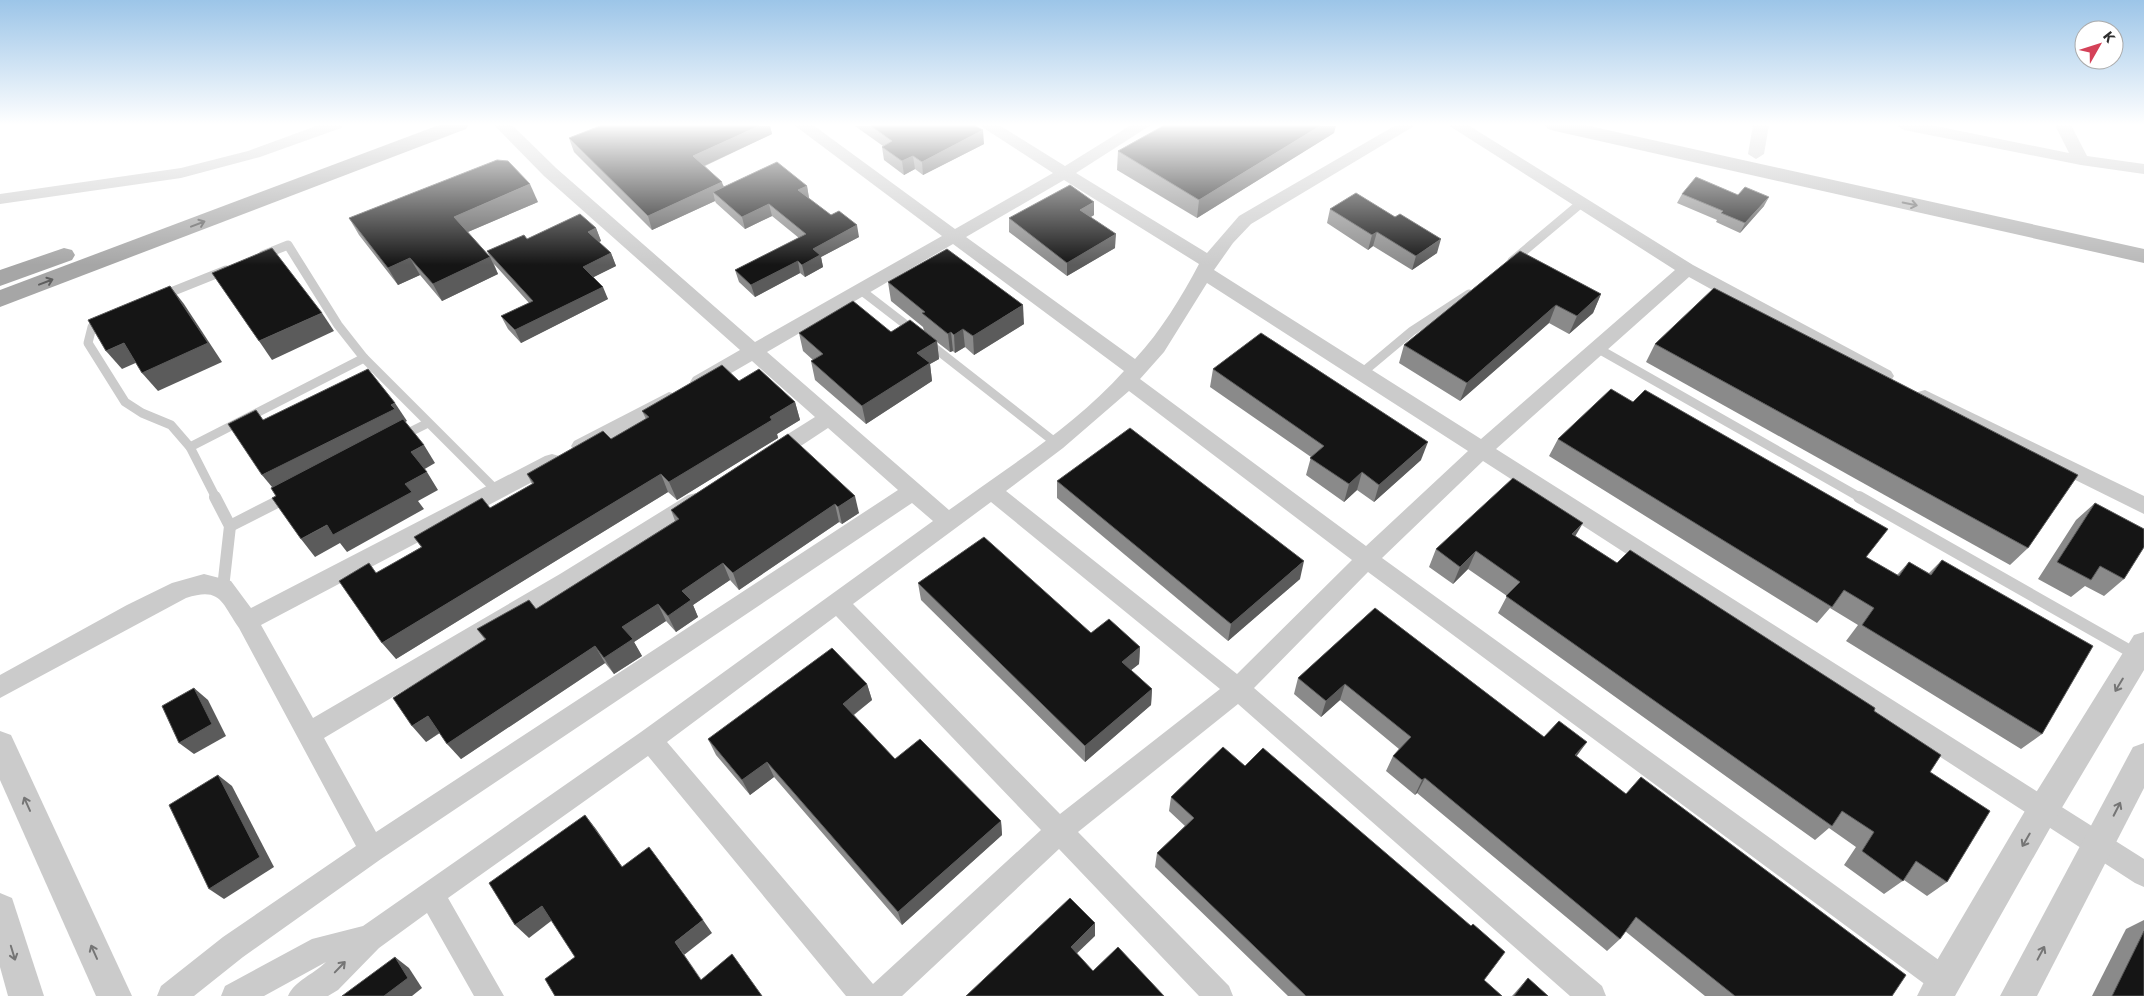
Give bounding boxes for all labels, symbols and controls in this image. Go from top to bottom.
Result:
north arrow [2074,20,2124,70]
text: K [2098,27,2120,47]
one-way arrow [1902,200,1918,209]
one-way arrow [190,219,205,228]
one-way arrow [37,277,53,286]
one-way arrow [2113,678,2123,692]
one-way arrow [21,797,31,812]
one-way arrow [2112,802,2122,817]
one-way arrow [2020,832,2030,846]
one-way arrow [9,944,19,960]
one-way arrow [88,945,98,960]
one-way arrow [2037,946,2046,961]
one-way arrow [334,961,346,973]

